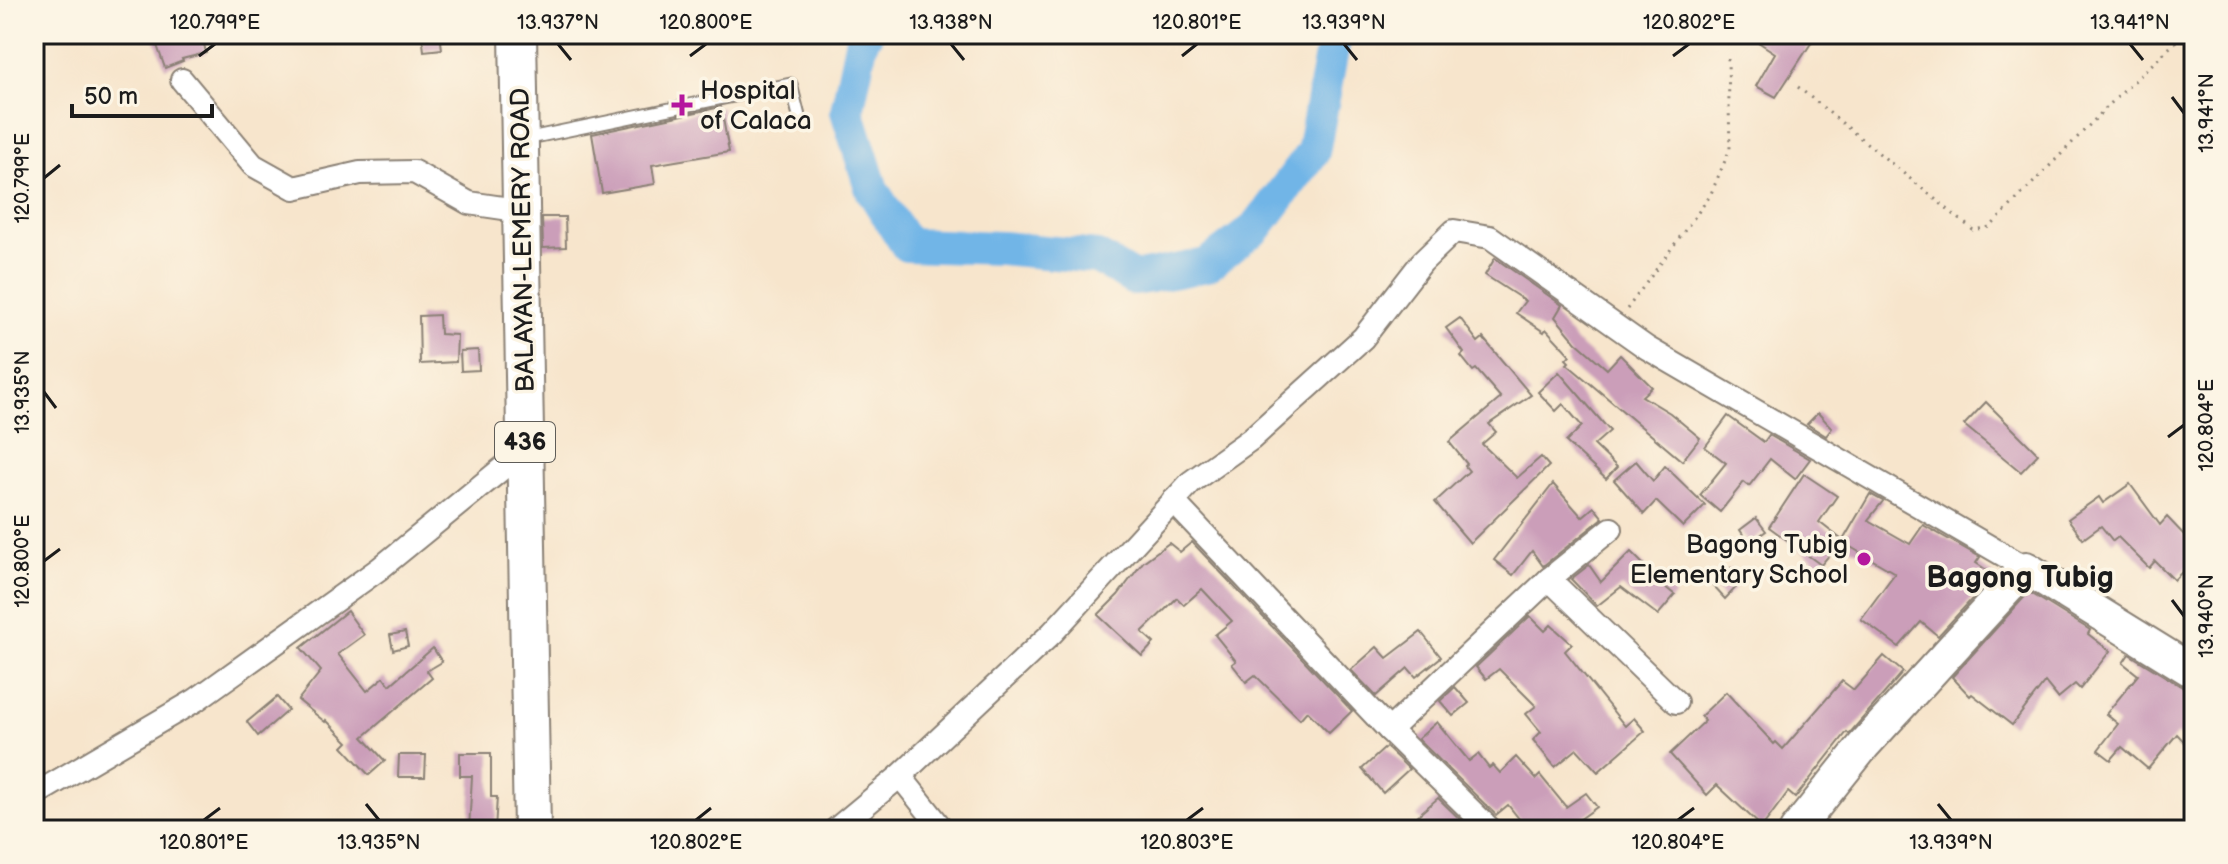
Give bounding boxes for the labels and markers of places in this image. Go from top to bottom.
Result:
place label: Hospital of Calaca [700,76,812,137]
marker: Hospital of Calaca [671,94,693,116]
place label: Bagong Tubig Elementary School [1630,530,1848,591]
marker: Bagong Tubig Elementary School [1855,550,1873,568]

